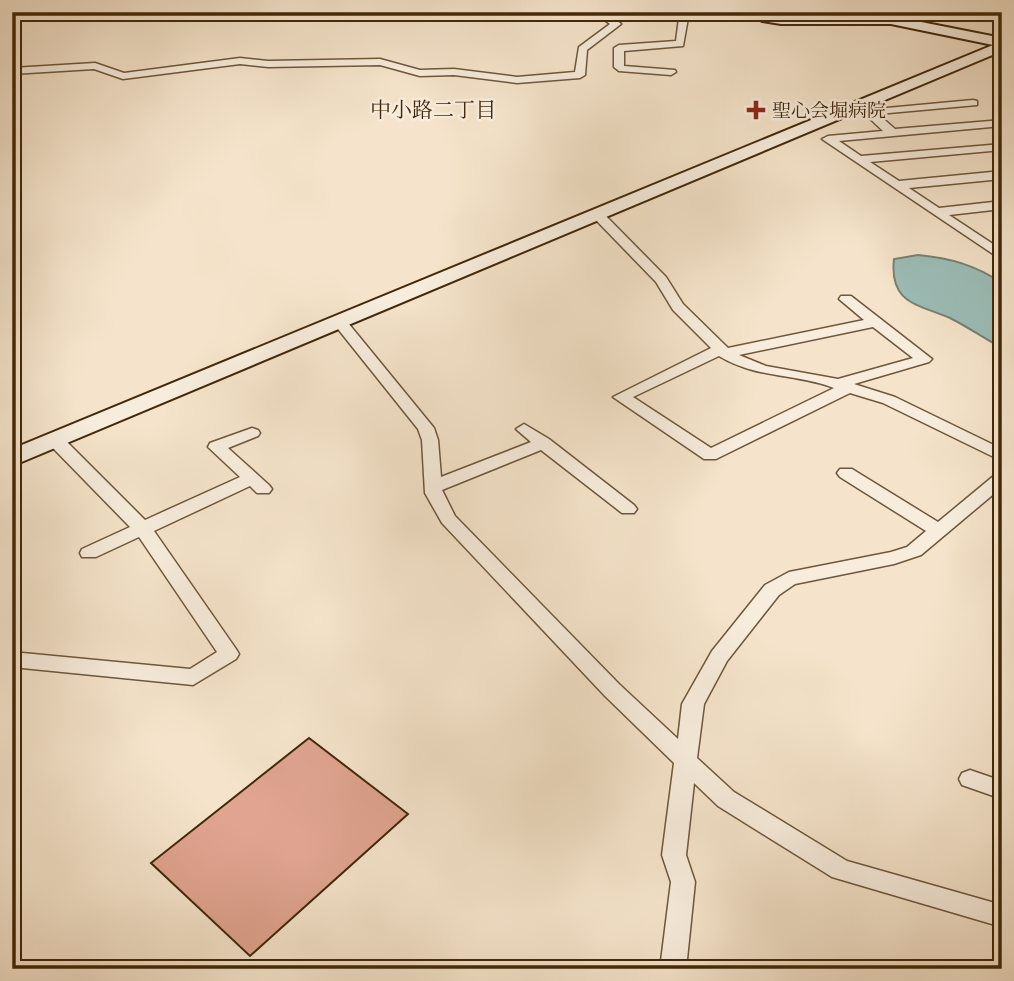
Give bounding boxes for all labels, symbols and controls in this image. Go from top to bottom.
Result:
district label: 中小路二丁目 [370,94,496,125]
place label: 聖心会堀病院 [772,96,886,124]
marker: 聖心会堀病院 [746,100,766,120]

